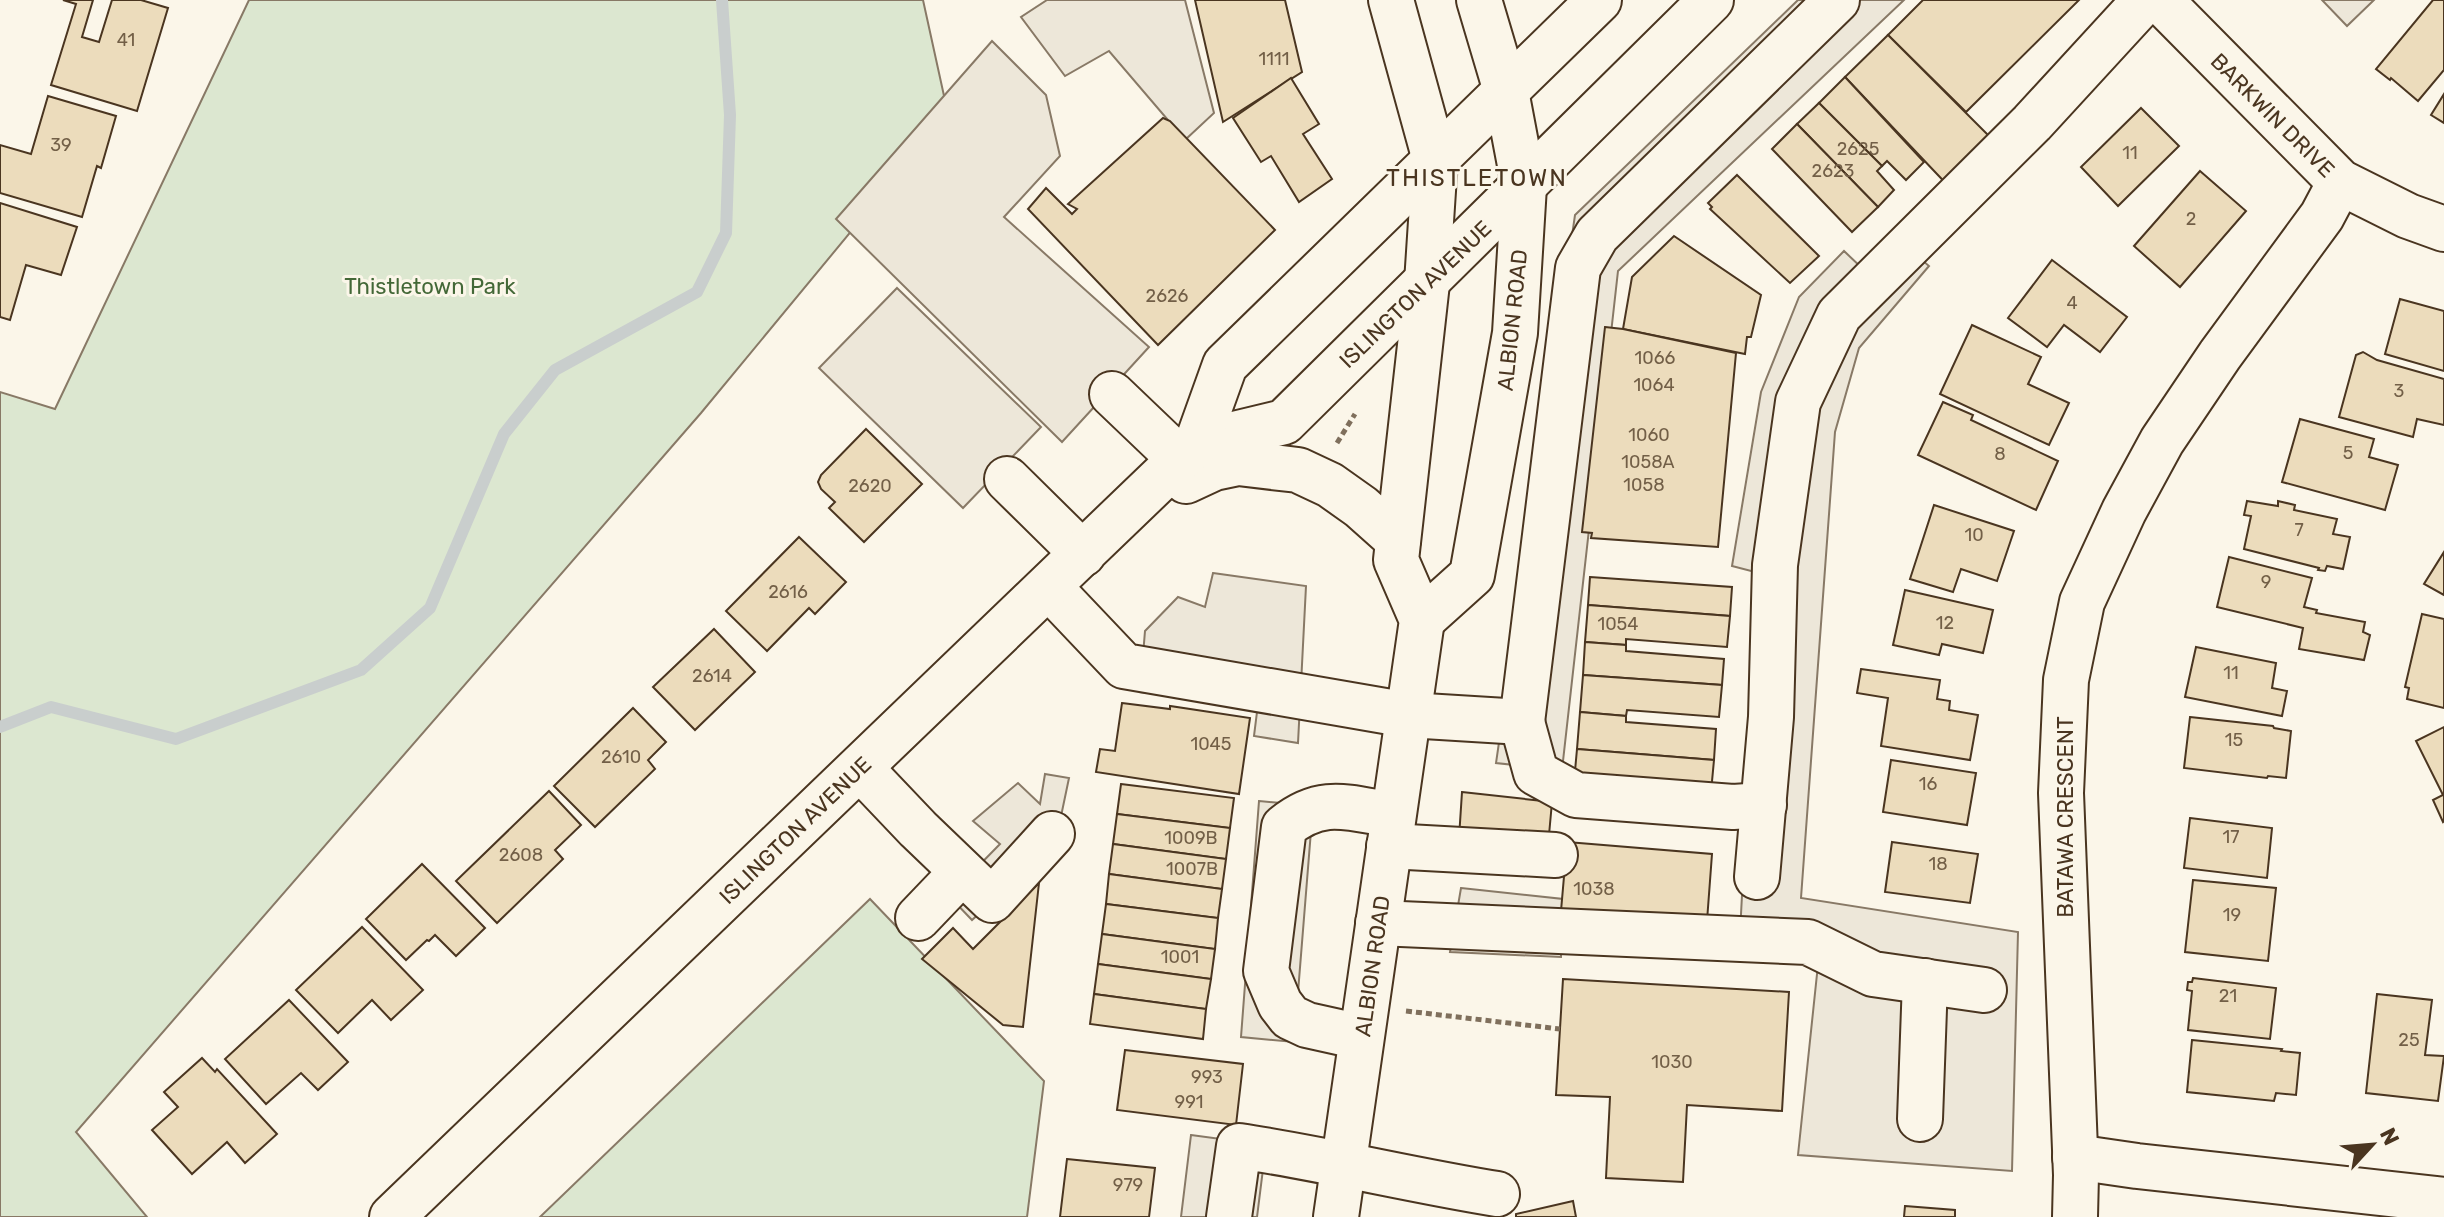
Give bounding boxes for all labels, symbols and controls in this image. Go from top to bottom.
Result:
house number: 41 [117,29,135,51]
house number: 1111 [1259,48,1289,70]
street label: BARKWIN DRIVE [2205,48,2340,183]
house number: 39 [50,134,72,156]
house number: 2625 [1837,138,1879,160]
house number: 11 [2122,142,2138,164]
house number: 2623 [1812,160,1854,182]
district label: THISTLETOWN [1386,164,1568,192]
house number: 2 [2186,208,2196,230]
street label: ISLINGTON AVENUE [1334,215,1497,374]
street label: ALBION ROAD [1492,248,1533,392]
park label: Thistletown Park [344,273,516,300]
house number: 2626 [1146,285,1189,307]
house number: 4 [2066,292,2078,314]
house number: 1066 [1635,347,1676,369]
house number: 1064 [1633,374,1675,396]
house number: 3 [2394,380,2404,402]
house number: 1060 [1628,424,1670,446]
house number: 5 [2343,442,2353,464]
house number: 8 [1994,443,2006,465]
house number: 1058A [1621,451,1675,473]
house number: 1058 [1623,474,1665,496]
house number: 2620 [848,475,892,497]
house number: 7 [2294,519,2304,541]
house number: 10 [1964,524,1984,546]
house number: 9 [2261,571,2271,593]
house number: 2616 [768,581,808,603]
house number: 12 [1936,612,1954,634]
house number: 1054 [1597,613,1639,635]
house number: 11 [2223,662,2239,684]
house number: 2614 [692,665,732,687]
street label: BATAWA CRESCENT [2052,716,2079,918]
house number: 15 [2225,729,2243,751]
house number: 1045 [1190,733,1232,755]
house number: 2610 [601,746,641,768]
street label: ISLINGTON AVENUE [714,751,877,910]
house number: 16 [1919,773,1937,795]
house number: 17 [2223,826,2239,848]
house number: 1009B [1164,827,1218,849]
house number: 2608 [499,844,543,866]
house number: 18 [1928,853,1948,875]
house number: 1007B [1166,858,1218,880]
house number: 1038 [1573,878,1615,900]
street label: ALBION ROAD [1349,894,1396,1038]
house number: 19 [2223,904,2241,926]
house number: 1001 [1161,946,1199,968]
house number: 21 [2219,985,2237,1007]
house number: 25 [2398,1029,2420,1051]
house number: 1030 [1651,1051,1693,1073]
house number: 993 [1191,1066,1223,1088]
house number: 991 [1174,1091,1204,1113]
north arrow [2332,1105,2412,1185]
text: N [2374,1123,2405,1149]
house number: 979 [1113,1174,1143,1196]

